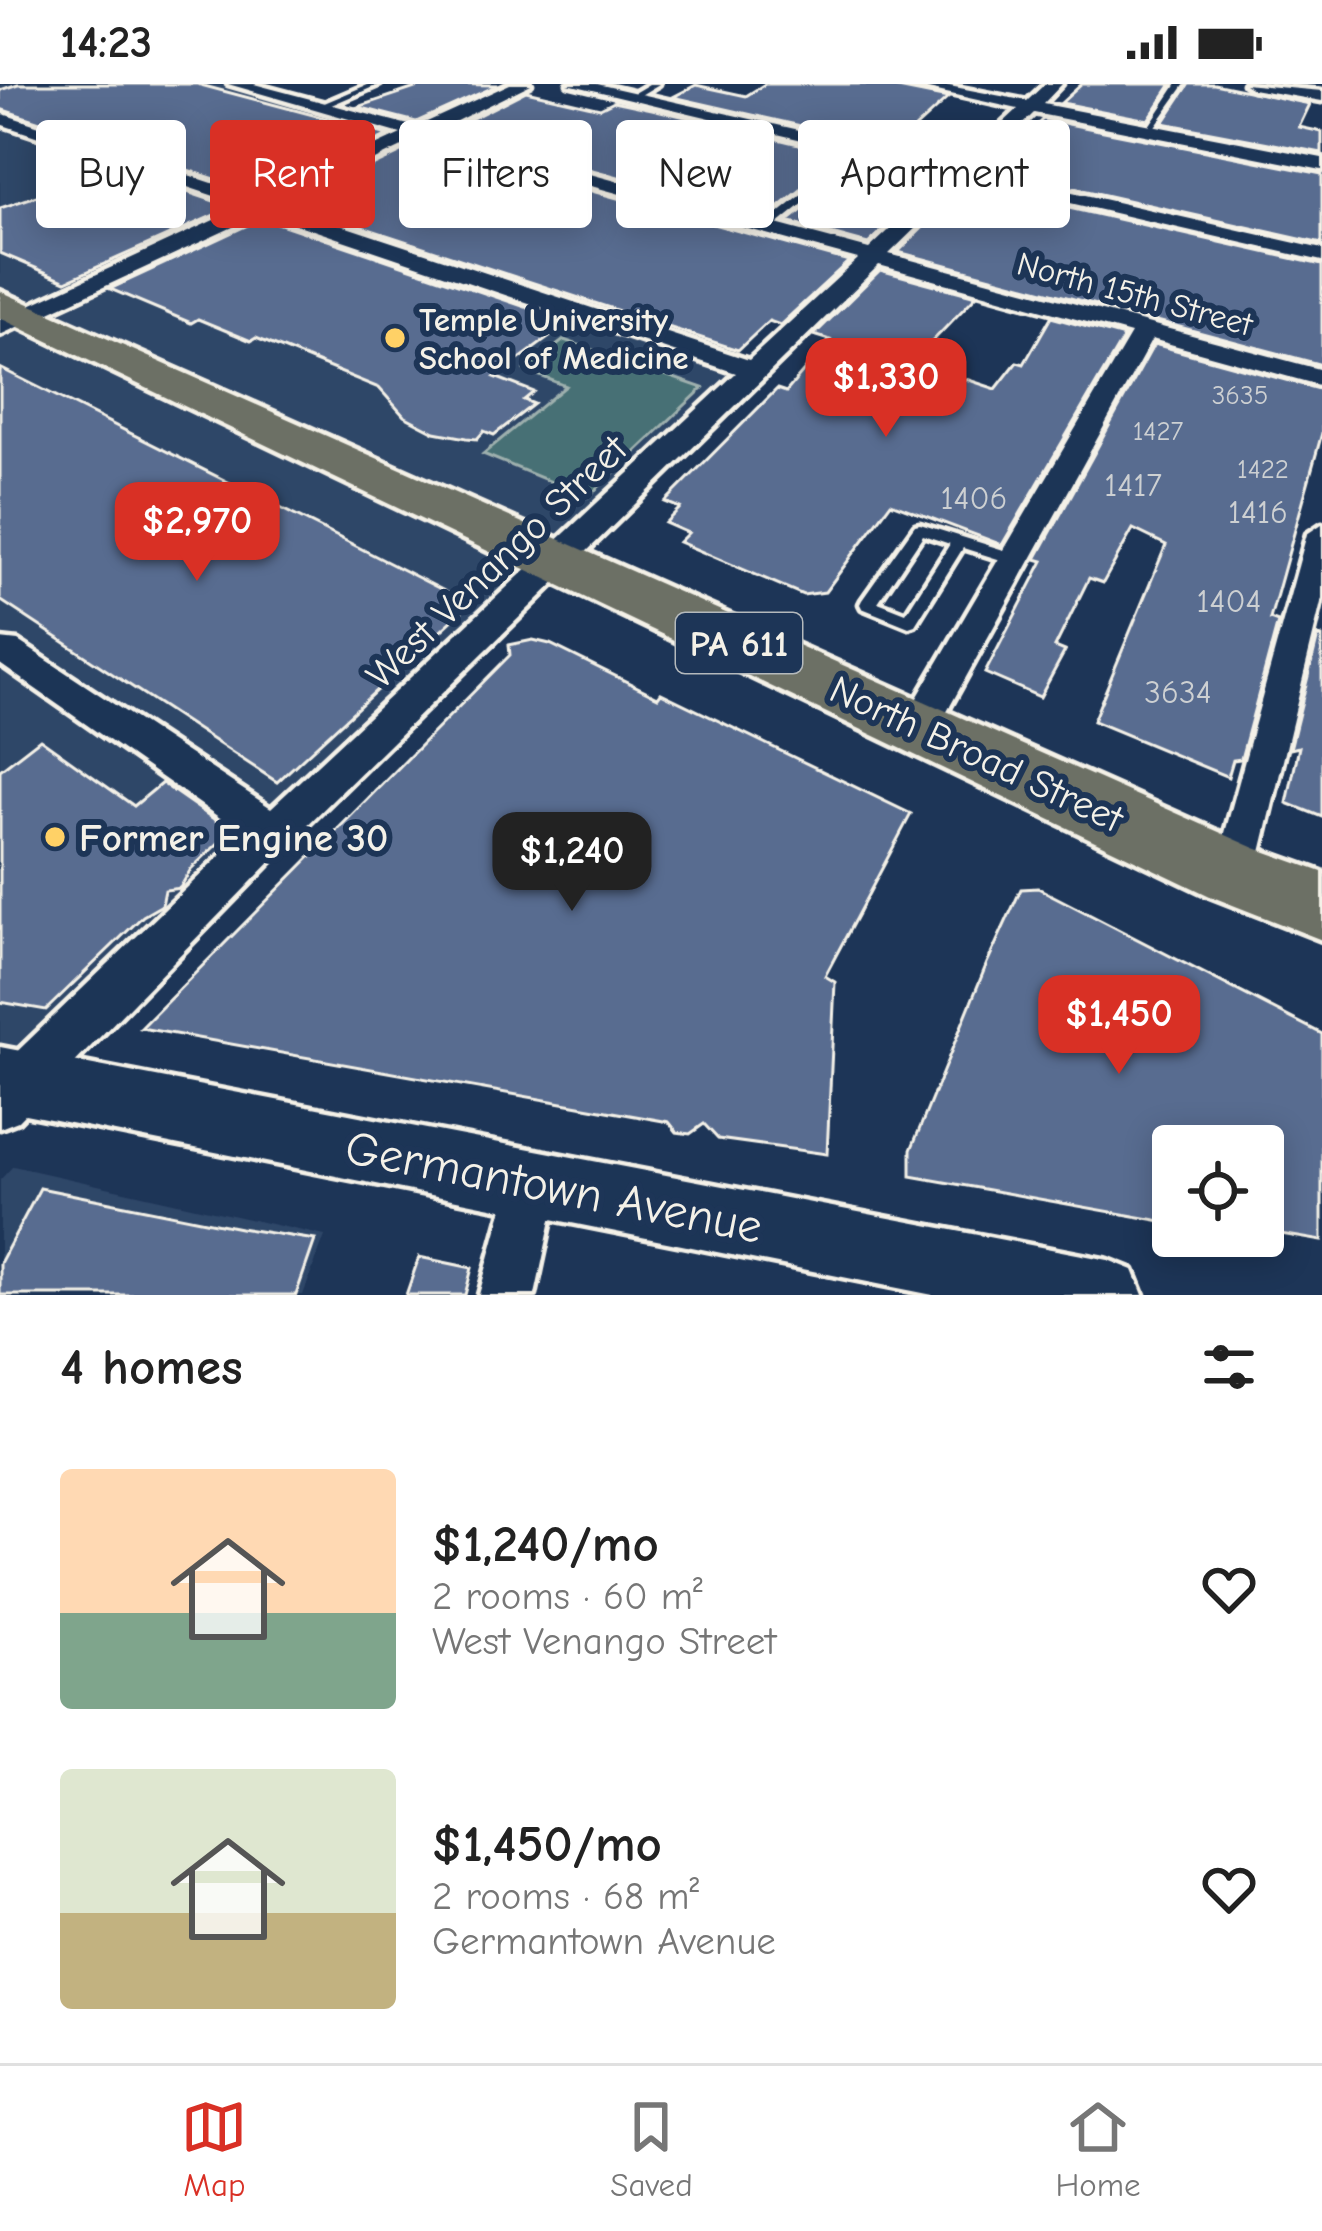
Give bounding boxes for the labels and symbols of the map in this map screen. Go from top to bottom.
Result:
street label: North 15th Street [1013,244,1258,344]
place label: Temple University School of Medicine [419,301,689,377]
marker: Temple University School of Medicine [382,325,408,351]
pin: $1,330 [788,338,984,440]
house number: 3635 [1212,380,1268,411]
house number: 1427 [1133,416,1183,447]
street label: West Venango Street [358,425,638,698]
house number: 1422 [1237,454,1289,485]
house number: 1417 [1104,466,1162,504]
house number: 1406 [941,479,1007,517]
pin: $2,970 [99,482,295,584]
house number: 1416 [1228,493,1288,531]
house number: 1404 [1196,582,1262,620]
road number: PA 611 [676,613,802,673]
street label: North Broad Street [823,667,1132,843]
house number: 3634 [1144,673,1212,711]
pin: $1,240 [474,812,670,914]
place label: Former Engine 30 [79,816,388,861]
marker: Former Engine 30 [42,824,68,850]
pin: $1,450 [1021,975,1217,1077]
street label: Germantown Avenue [341,1120,767,1255]

